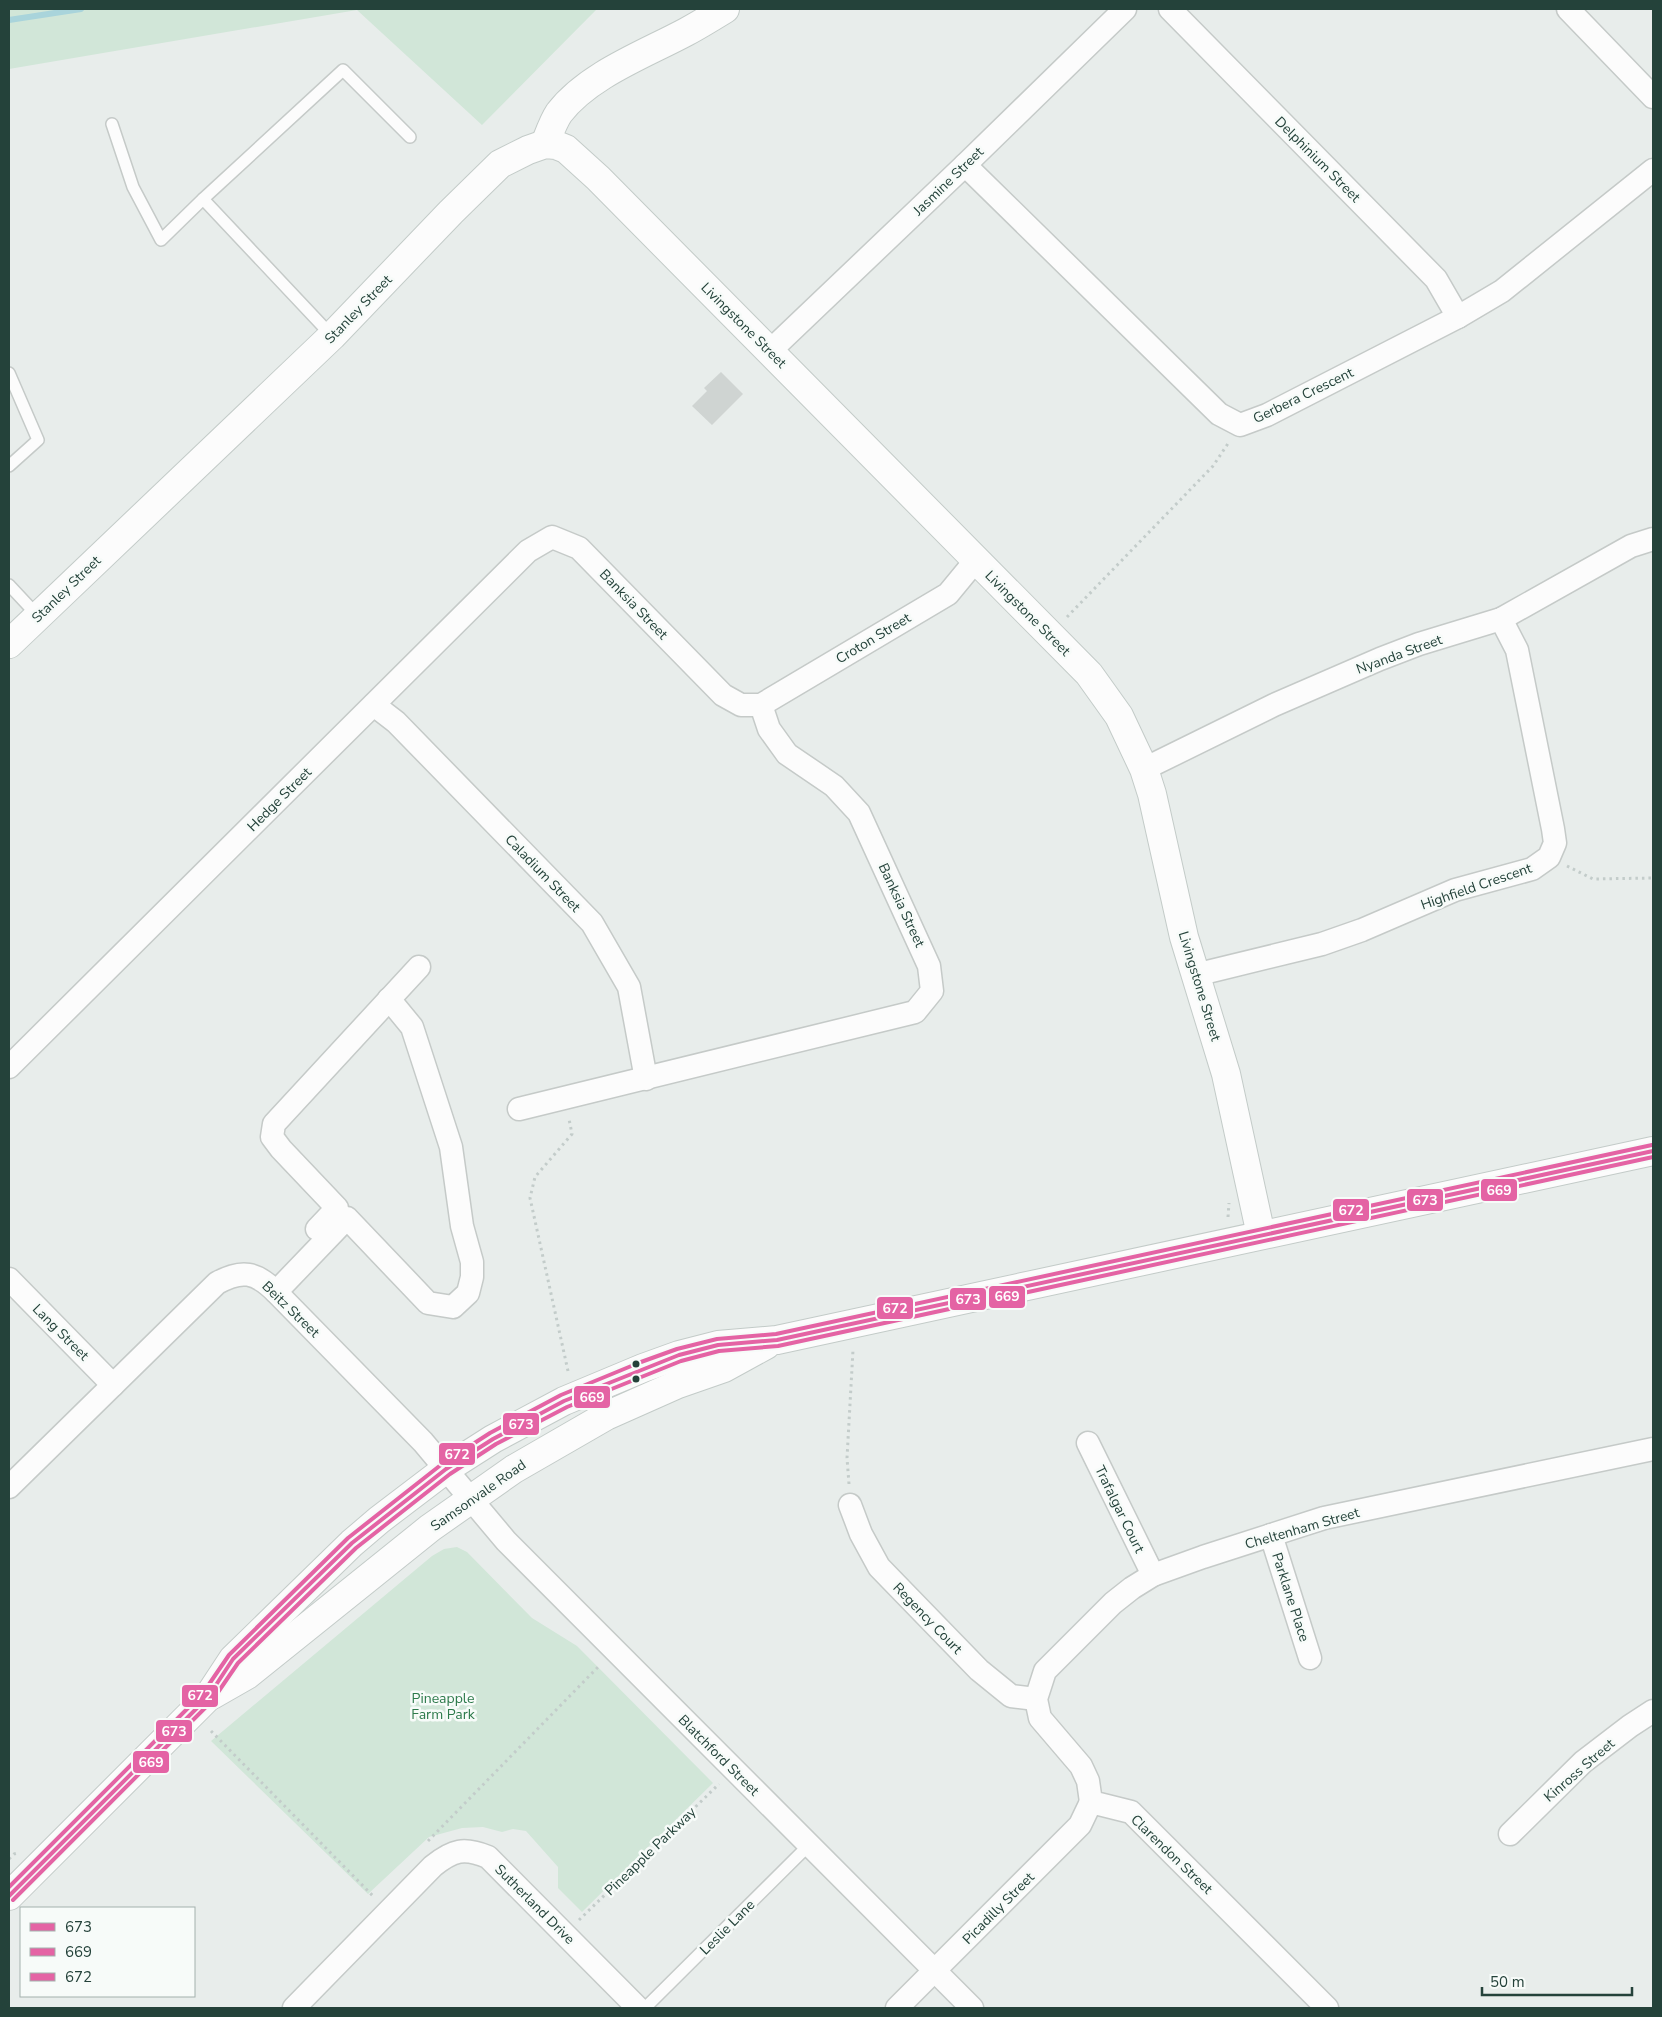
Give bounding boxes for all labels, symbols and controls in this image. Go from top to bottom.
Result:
street label: Delphinium Street [1271,112,1365,207]
street label: Jasmine Street [908,143,988,221]
street label: Stanley Street [321,271,396,348]
street label: Livingstone Street [697,278,791,372]
street label: Gerbera Crescent [1250,363,1357,428]
street label: Stanley Street [28,551,105,627]
street label: Banksia Street [595,565,672,644]
street label: Livingstone Street [981,566,1075,660]
street label: Croton Street [832,608,914,668]
street label: Nyanda Street [1354,630,1445,679]
street label: Hedge Street [243,763,316,836]
street label: Caladium Street [501,830,585,916]
street label: Highfield Crescent [1418,859,1534,914]
street label: Banksia Street [874,860,929,951]
street label: Livingstone Street [1174,929,1225,1043]
line badge: 669 [1480,1178,1518,1202]
text: 669 [1486,1181,1512,1200]
line badge: 673 [1406,1188,1444,1212]
text: 673 [1412,1191,1438,1210]
line badge: 672 [1332,1198,1370,1222]
text: 672 [1338,1201,1364,1220]
street label: Beitz Street [258,1277,324,1342]
line badge: 669 [988,1285,1026,1309]
line badge: 673 [949,1287,987,1311]
text: 669 [994,1287,1020,1306]
text: 673 [955,1290,981,1309]
line badge: 672 [876,1296,914,1320]
text: 672 [882,1299,908,1318]
street label: Lang Street [28,1300,93,1365]
unlabelled marker [631,1359,641,1369]
unlabelled marker [631,1374,641,1384]
line badge: 669 [573,1385,611,1409]
text: 669 [579,1388,605,1407]
line badge: 673 [502,1412,540,1436]
text: 673 [508,1415,534,1434]
line badge: 672 [438,1442,476,1466]
text: 672 [444,1445,470,1464]
street label: Samsonvale Road [427,1455,530,1535]
street label: Trafalgar Court [1090,1462,1149,1556]
street label: Cheltenham Street [1243,1503,1362,1554]
street label: Parklane Place [1267,1550,1314,1644]
street label: Regency Court [889,1578,967,1658]
line badge: 672 [181,1684,219,1708]
text: 672 [187,1686,213,1705]
park label: Pineapple Farm Park [411,1689,476,1724]
street label: Blatchford Street [674,1711,763,1800]
line badge: 673 [155,1719,193,1743]
text: 673 [161,1722,187,1741]
street label: Kinross Street [1540,1734,1619,1806]
line badge: 669 [132,1750,170,1774]
text: 669 [138,1753,164,1772]
street label: Pineapple Parkway [600,1802,701,1900]
street label: Clarendon Street [1127,1810,1217,1898]
street label: Sutherland Drive [490,1860,579,1949]
street label: Picadilly Street [958,1868,1039,1948]
street label: Leslie Lane [696,1896,759,1959]
legend [20,1907,195,1997]
text: 673 [65,1917,92,1937]
text: 669 [65,1942,92,1962]
scale bar [1482,1964,1632,1996]
text: 672 [65,1967,92,1987]
text: 50 m [1490,1972,1525,1992]

